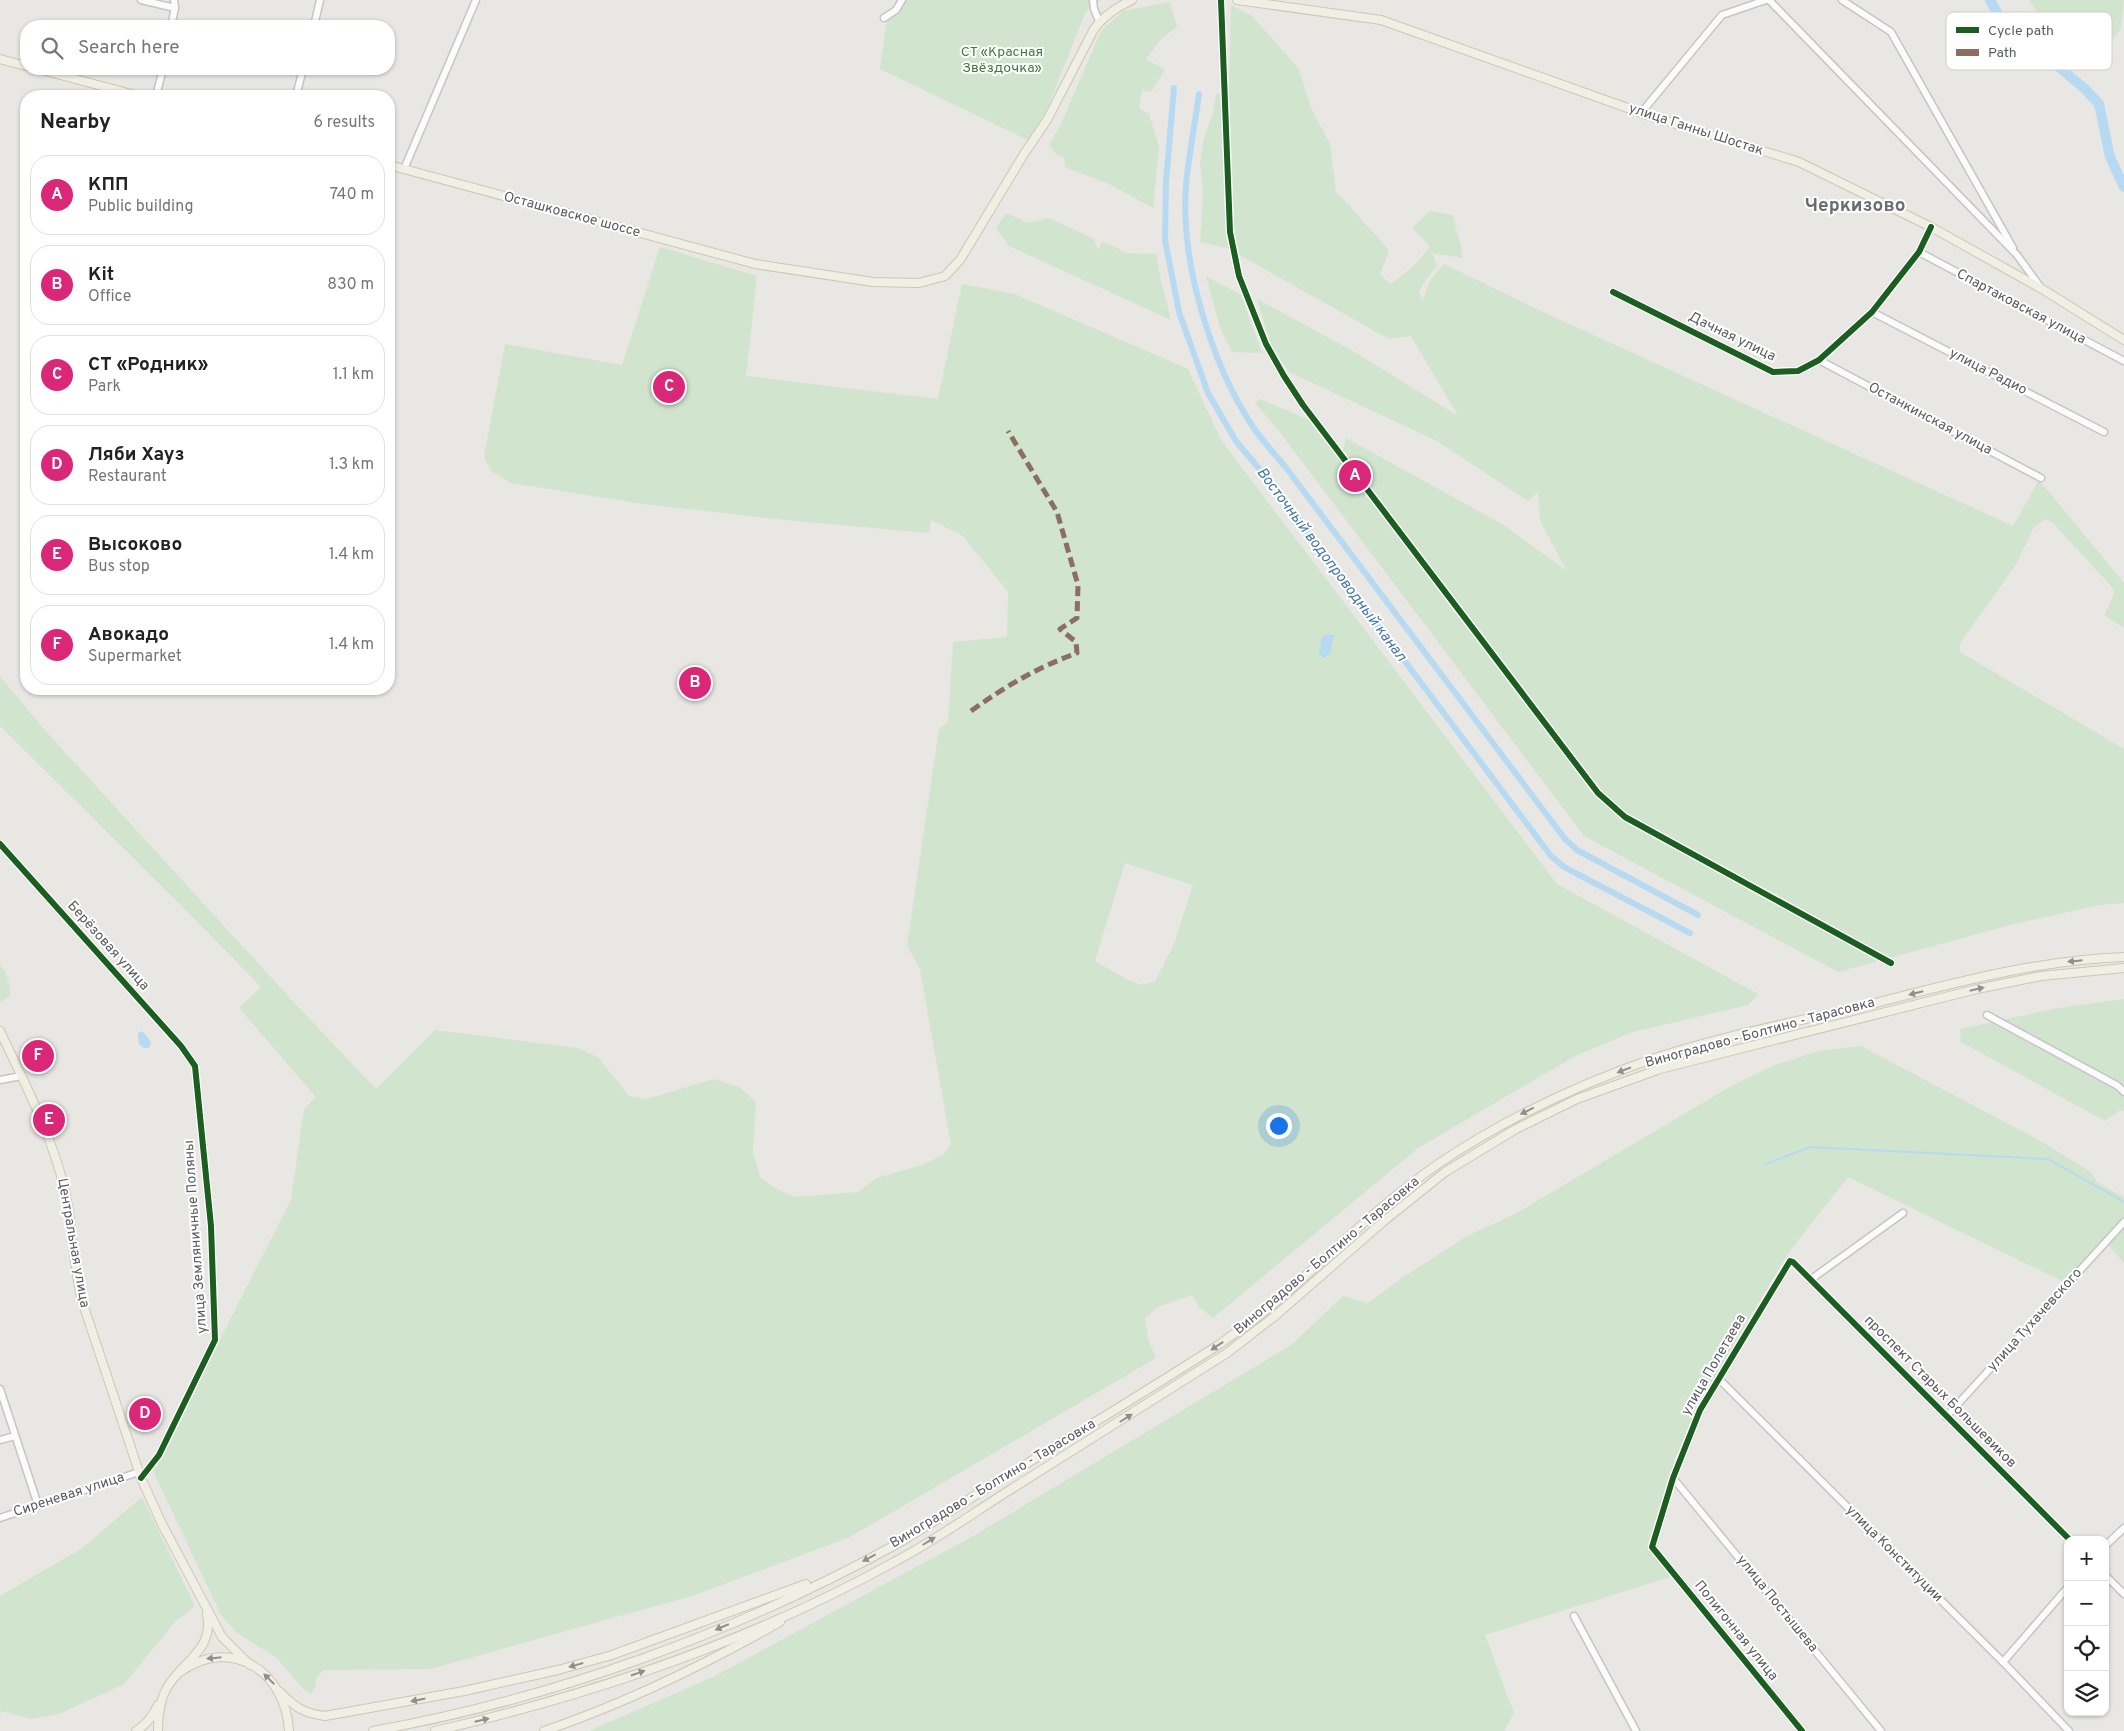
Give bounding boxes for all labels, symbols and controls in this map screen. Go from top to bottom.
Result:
legend [1946,12,2112,70]
search box [20,20,395,75]
text: Cycle path [1988,23,2054,40]
icon: search [38,34,66,62]
text: Search here [78,36,180,60]
park label: СТ «Красная Звёздочка» [961,44,1043,77]
text: Path [1988,45,2017,62]
street label: улица Ганны Шостак [1626,100,1766,160]
text: Nearby [40,109,111,136]
text: 6 results [313,113,375,133]
text: КПП [88,173,128,197]
text: A [51,185,63,205]
text: 740 m [330,185,374,205]
street label: Осташковское шоссе [502,189,642,241]
district label: Черкизово [1805,194,1905,218]
text: Public building [88,197,193,217]
text: Kit [88,263,114,287]
street label: Спартаковская улица [1953,266,2089,348]
text: B [51,275,63,295]
text: 830 m [327,275,374,295]
text: Office [88,287,131,307]
street label: Дачная улица [1686,309,1778,365]
street label: улица Радио [1946,345,2030,399]
text: СТ «Родник» [88,353,208,377]
text: C [52,365,62,385]
text: 1.1 km [333,365,374,385]
pin: C [653,368,685,406]
text: Park [88,377,121,397]
street label: Останкинская улица [1865,379,1995,459]
text: Ляби Хауз [88,443,185,467]
text: D [51,455,63,475]
text: 1.3 km [329,455,374,475]
pin: A [1339,457,1371,495]
water label: Восточный водопроводный канал [1252,464,1410,666]
text: Restaurant [88,467,167,487]
text: Высоково [88,533,182,557]
text: E [52,545,62,565]
text: 1.4 km [329,545,374,565]
text: Bus stop [88,557,150,577]
text: Авокадо [88,623,169,647]
text: F [52,635,62,655]
text: 1.4 km [329,635,374,655]
text: Supermarket [88,647,182,667]
pin: B [679,664,711,702]
street label: Берёзовая улица [63,898,153,994]
one-way arrow [2067,957,2083,965]
one-way arrow [1970,985,1985,993]
one-way arrow [1909,989,1924,997]
street label: Виноградово - Болтино - Тарасовка [1643,994,1877,1072]
pin: F [22,1037,54,1075]
one-way arrow [1616,1066,1631,1074]
pin: E [33,1101,65,1139]
one-way arrow [1520,1107,1535,1115]
your location [1266,1113,1292,1139]
street label: улица Земляничные Поляны [181,1140,211,1334]
street label: Виноградово - Болтино - Тарасовка [1231,1173,1423,1339]
street label: Центральная улица [53,1177,93,1309]
street label: улица Тухачевского [1984,1265,2086,1375]
street label: улица Полетаева [1678,1311,1750,1419]
street label: проспект Старых Большевиков [1860,1312,2020,1472]
one-way arrow [1211,1341,1224,1351]
pin: D [129,1395,161,1433]
one-way arrow [1119,1413,1132,1422]
street label: Виноградово - Болтино - Тарасовка [887,1416,1099,1552]
street label: Сиреневая улица [11,1469,127,1521]
street label: улица Конституции [1842,1502,1946,1606]
one-way arrow [922,1536,935,1546]
map controls [2064,1536,2109,1716]
button: + [2064,1536,2109,1581]
street label: улица Постышева [1733,1552,1821,1656]
one-way arrow [862,1554,877,1562]
street label: Полигонная улица [1690,1578,1782,1684]
button: − [2064,1581,2109,1626]
one-way arrow [715,1623,729,1631]
button: locate [2064,1626,2109,1671]
one-way arrow [206,1654,222,1662]
one-way arrow [569,1662,584,1670]
one-way arrow [631,1669,646,1677]
button: layers [2064,1671,2109,1716]
one-way arrow [263,1673,275,1685]
one-way arrow [409,1697,425,1705]
one-way arrow [475,1716,490,1724]

